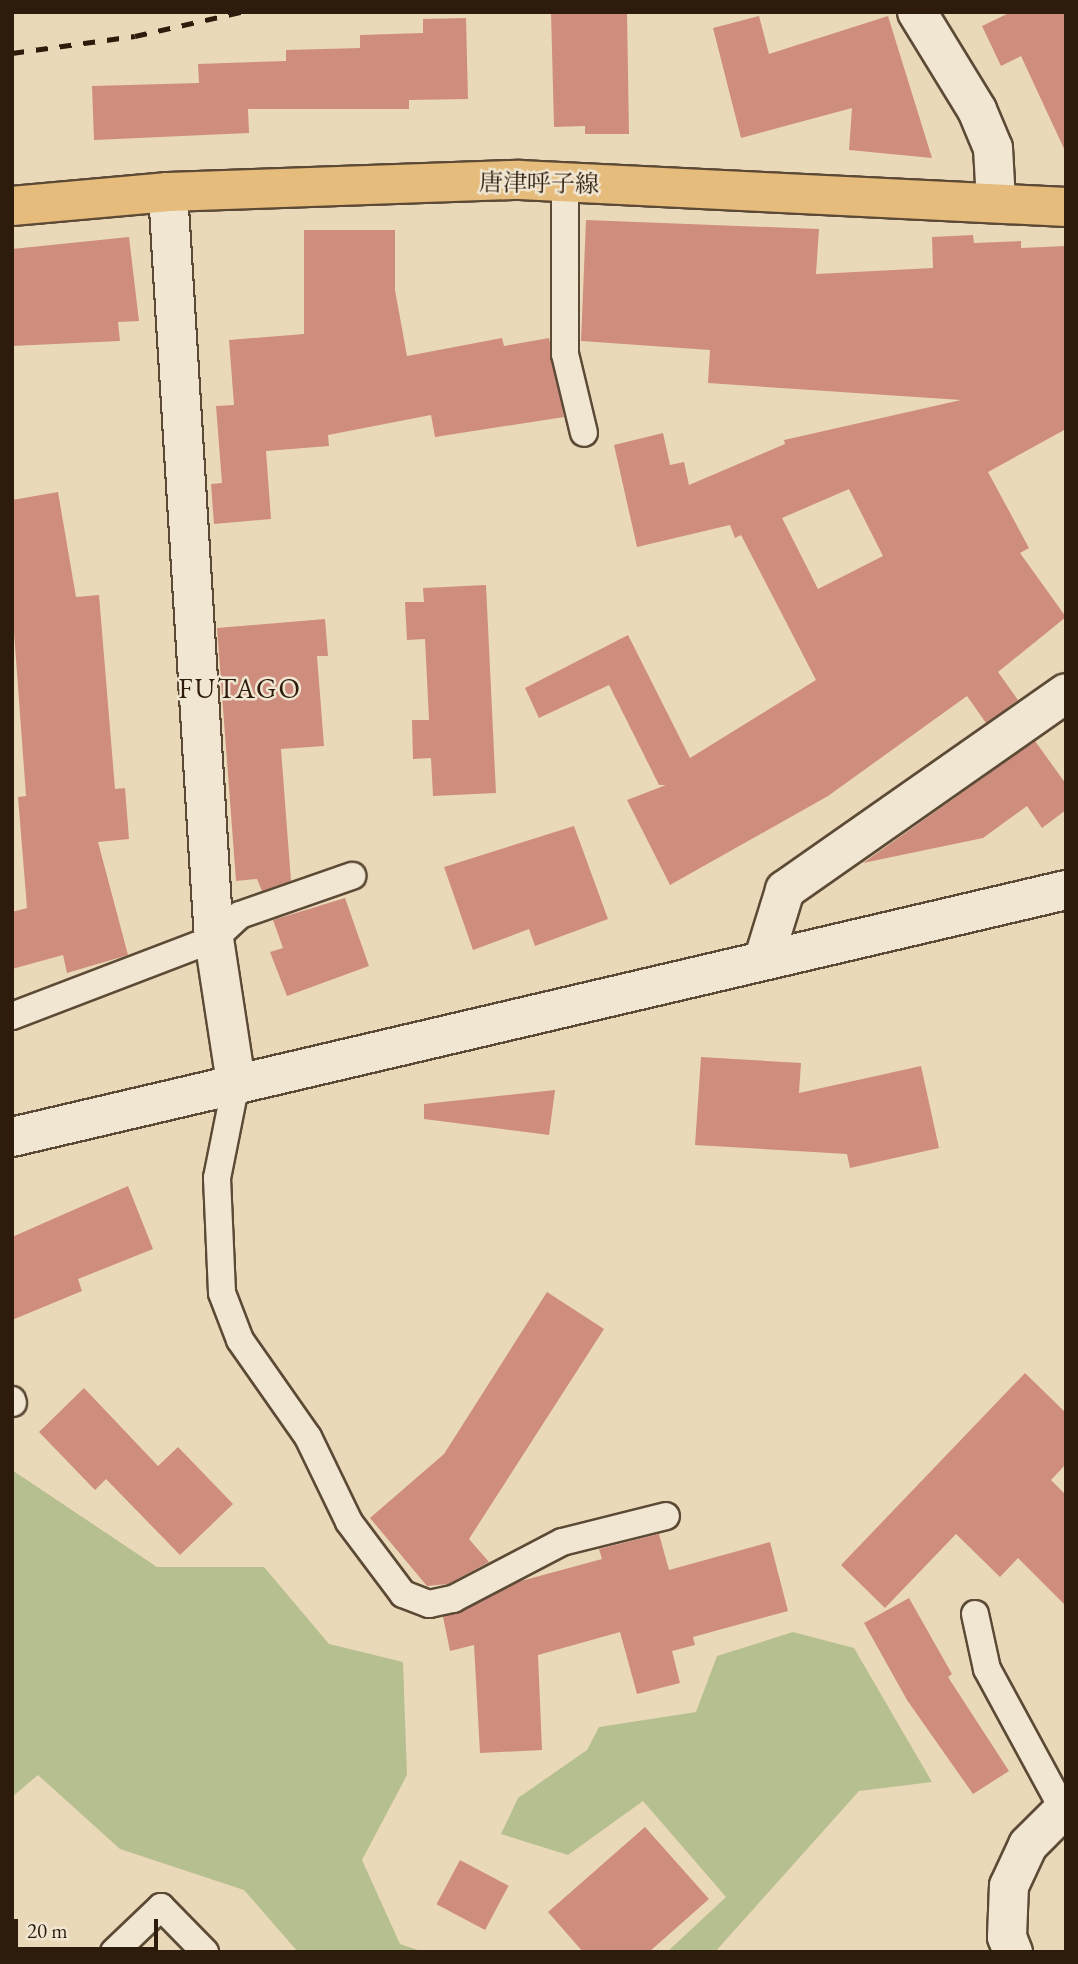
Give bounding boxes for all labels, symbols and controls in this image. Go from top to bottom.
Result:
street label: 唐津呼子線 [479,168,599,198]
district label: FUTAGO [179,671,301,705]
scale bar [18,1904,161,1948]
text: 20 m [27,1917,68,1944]

